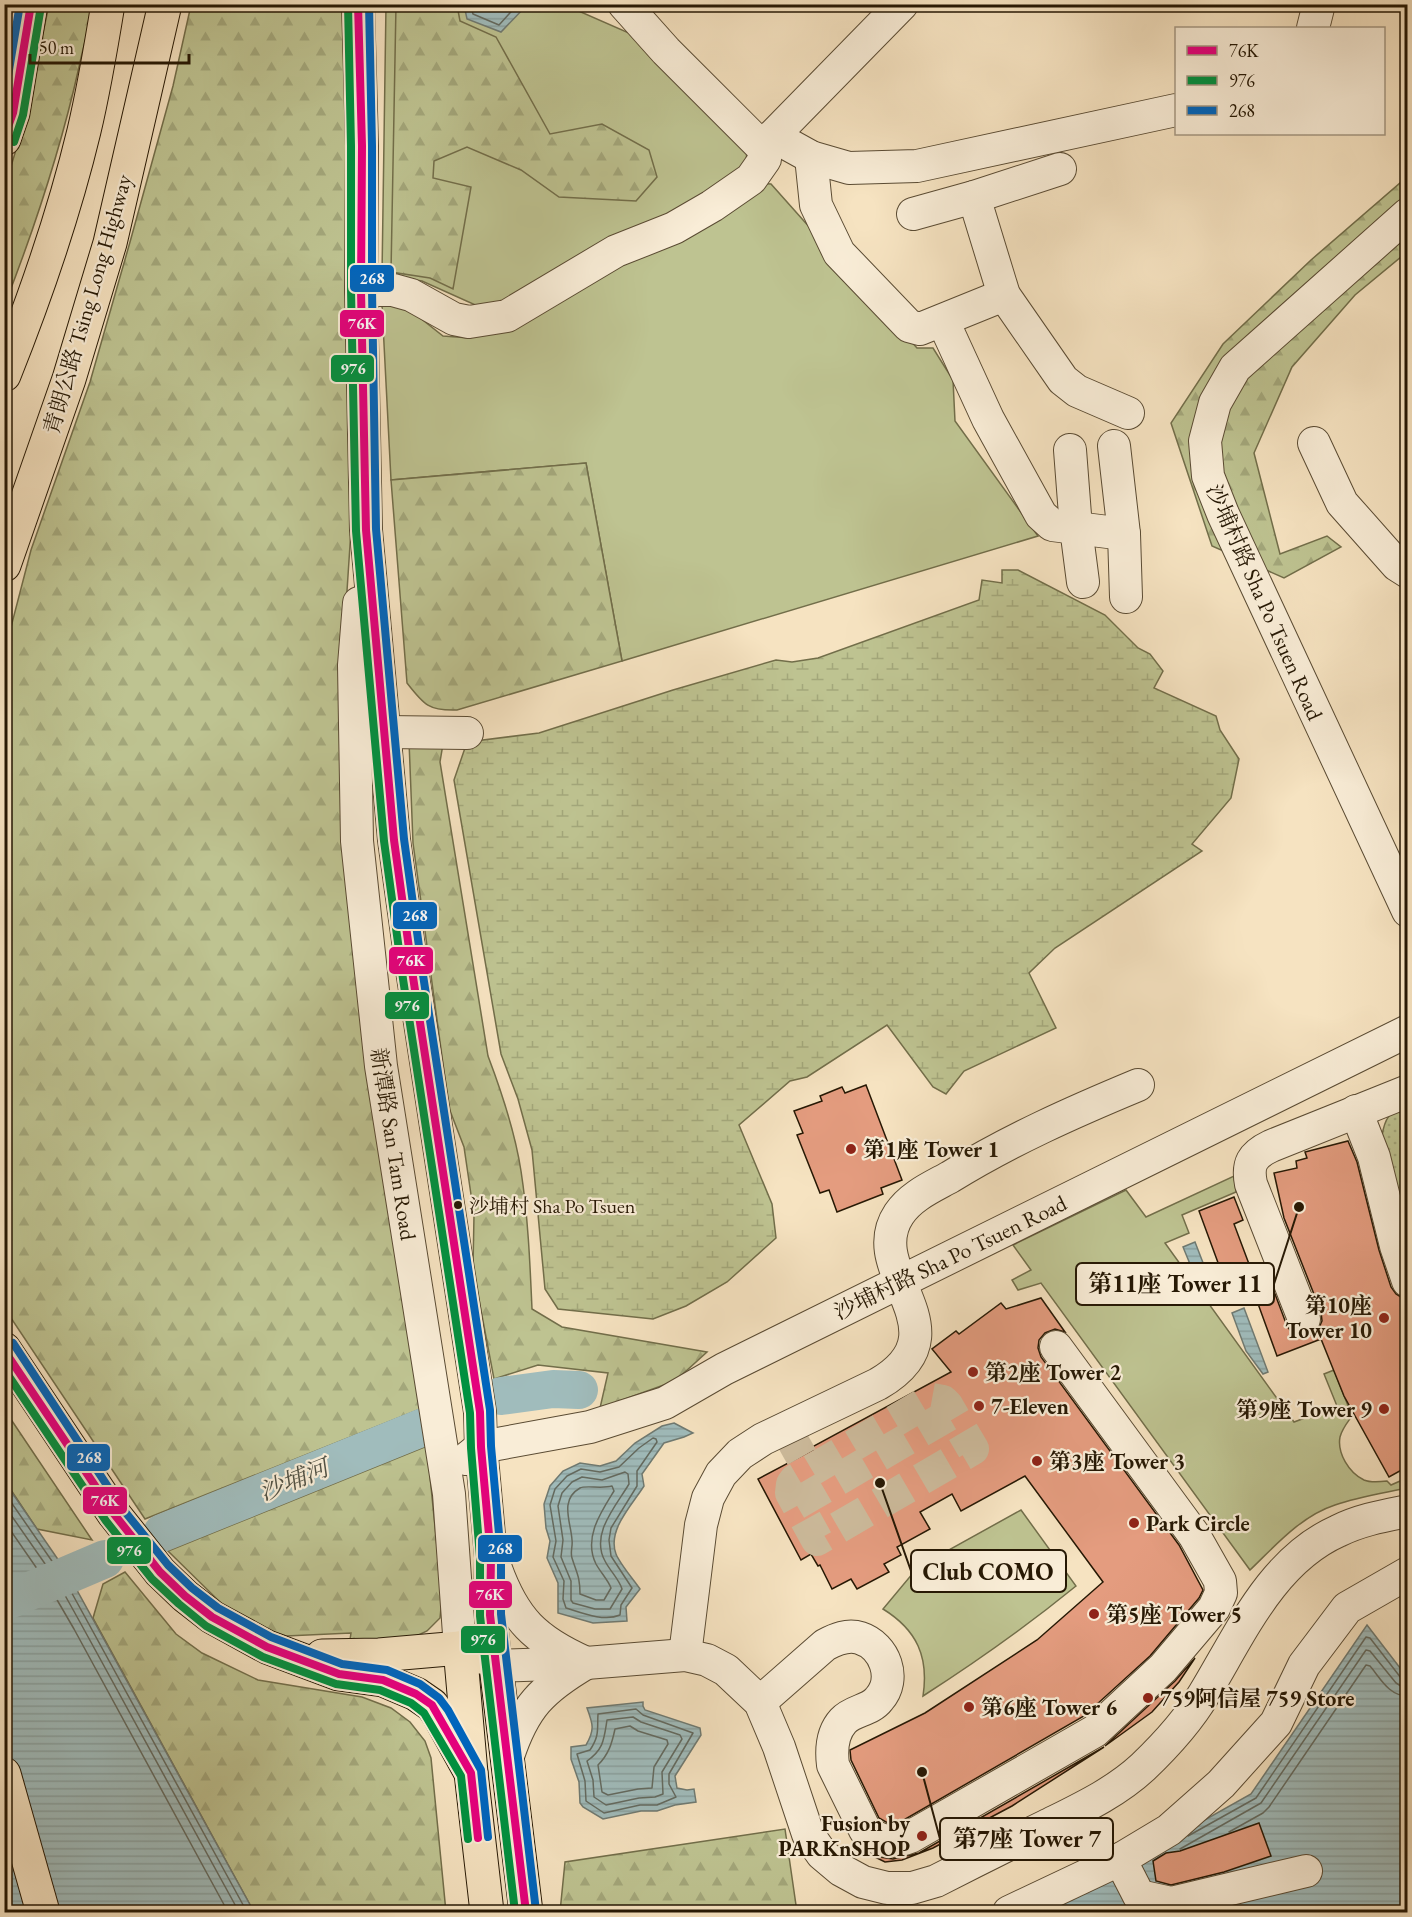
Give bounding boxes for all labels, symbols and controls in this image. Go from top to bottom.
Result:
scale bar [30,27,189,65]
legend [1175,27,1385,135]
text: 50 m [39,36,74,59]
text: 76K [1229,39,1259,62]
text: 976 [1229,69,1255,92]
text: 268 [1229,99,1255,122]
street label: 青朗公路 Tsing Long Highway [36,171,139,437]
line badge: 268 [349,264,395,293]
text: 268 [359,268,385,289]
line badge: 76K [339,309,385,338]
text: 76K [347,313,377,334]
line badge: 976 [330,354,375,383]
text: 976 [340,358,366,379]
street label: 沙埔村路 Sha Po Tsuen Road [1199,480,1330,726]
line badge: 268 [392,901,438,930]
text: 268 [402,905,428,926]
line badge: 76K [388,946,434,975]
text: 76K [396,950,426,971]
line badge: 976 [384,991,430,1020]
text: 976 [394,995,420,1016]
street label: 新潭路 San Tam Road [364,1046,423,1243]
place label: 第1座 Tower 1 [863,1135,999,1164]
marker: 第1座 Tower 1 [844,1142,858,1156]
street label: 沙埔村路 Sha Po Tsuen Road [829,1188,1072,1326]
place label: 沙埔村 Sha Po Tsuen [469,1193,636,1219]
marker: 沙埔村 Sha Po Tsuen [452,1199,464,1211]
callout: 第11座 Tower 11 [1076,1263,1274,1305]
text: 第11座 Tower 11 [1088,1268,1262,1299]
place label: 第10座 Tower 10 [1285,1291,1372,1345]
marker: 第10座 Tower 10 [1377,1311,1391,1325]
place label: 第2座 Tower 2 [985,1358,1121,1387]
marker: 第2座 Tower 2 [966,1365,980,1379]
place label: 7-Eleven [991,1392,1069,1421]
place label: 第9座 Tower 9 [1236,1395,1372,1424]
marker: 7-Eleven [972,1399,986,1413]
marker: 第9座 Tower 9 [1377,1402,1391,1416]
line badge: 268 [66,1443,111,1472]
text: 268 [76,1447,102,1468]
place label: 第3座 Tower 3 [1049,1447,1185,1476]
water label: 沙埔河 [255,1450,337,1507]
marker: 第3座 Tower 3 [1030,1454,1044,1468]
line badge: 76K [82,1486,128,1515]
text: 76K [90,1490,120,1511]
place label: Park Circle [1146,1509,1250,1538]
marker: Park Circle [1127,1516,1141,1530]
line badge: 268 [477,1534,523,1563]
line badge: 976 [106,1536,152,1565]
text: 268 [487,1538,513,1559]
text: 976 [116,1540,142,1561]
callout: Club COMO [911,1550,1066,1592]
text: Club COMO [922,1556,1054,1587]
line badge: 76K [468,1580,513,1609]
text: 76K [475,1584,505,1605]
place label: 第5座 Tower 5 [1106,1600,1242,1629]
marker: 第5座 Tower 5 [1087,1607,1101,1621]
line badge: 976 [460,1625,506,1654]
text: 976 [470,1629,496,1650]
place label: 759阿信屋 759 Store [1160,1684,1354,1713]
marker: 759阿信屋 759 Store [1141,1691,1155,1705]
place label: 第6座 Tower 6 [981,1693,1117,1722]
marker: 第6座 Tower 6 [962,1700,976,1714]
place label: Fusion by PARKnSHOP [778,1809,910,1863]
callout: 第7座 Tower 7 [940,1818,1113,1860]
text: 第7座 Tower 7 [953,1823,1102,1854]
marker: Fusion by PARKnSHOP [915,1829,929,1843]

